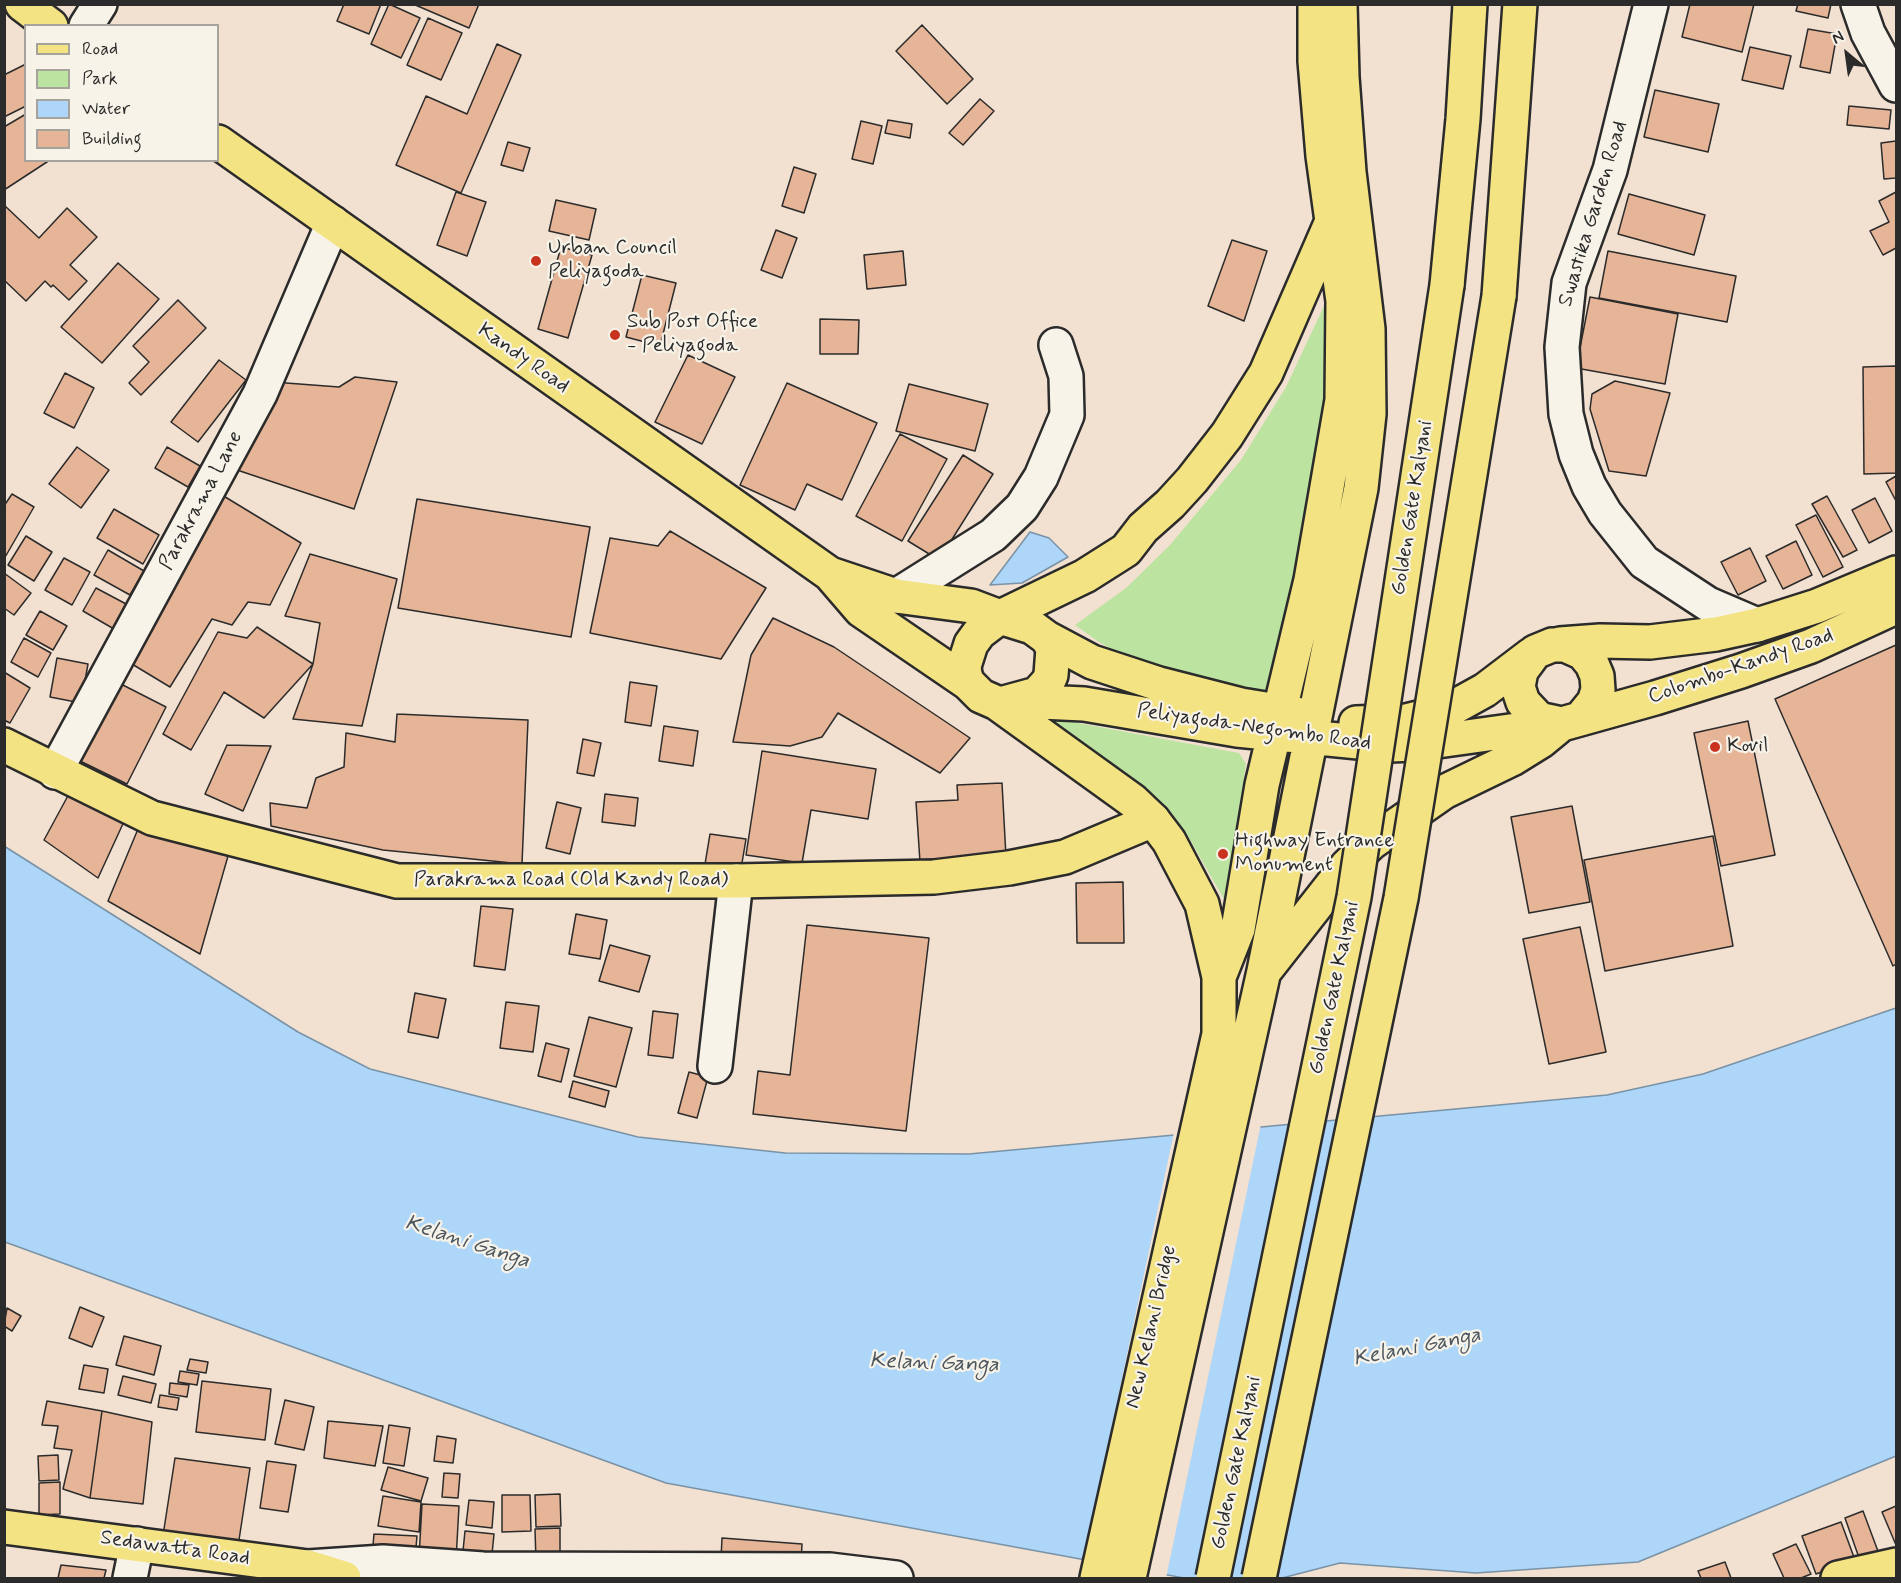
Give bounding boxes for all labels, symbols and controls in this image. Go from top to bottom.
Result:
legend [24,24,219,162]
north arrow [1817,24,1877,84]
text: N [1828,26,1848,50]
text: Road [82,37,118,61]
text: Park [82,67,118,91]
text: Water [82,97,130,121]
street label: Swastika Garden Road [1554,118,1634,310]
text: Building [82,127,142,151]
place label: Urban Council Peliyagoda [548,236,677,286]
marker: Urban Council Peliyagoda [529,254,543,268]
place label: Sub Post Office - Peliyagoda [627,310,758,360]
street label: Kandy Road [472,318,574,400]
marker: Sub Post Office - Peliyagoda [608,328,622,342]
street label: Golden Gate Kalyani [1387,419,1439,597]
street label: Parakrama Lane [155,427,249,575]
street label: Colombo-Kandy Road [1645,623,1837,711]
street label: Peliyagoda-Negombo Road [1135,699,1373,757]
place label: Kovil [1727,734,1768,760]
marker: Kovil [1708,740,1722,754]
place label: Highway Entrance Monument [1235,829,1394,879]
marker: Highway Entrance Monument [1216,847,1230,861]
street label: Parakrama Road (Old Kandy Road) [414,868,728,894]
street label: Golden Gate Kalyani [1304,899,1366,1077]
water label: Kelani Ganga [401,1210,533,1276]
street label: New Kelani Bridge [1121,1243,1183,1411]
water label: Kelani Ganga [1351,1323,1483,1373]
water label: Kelani Ganga [869,1349,999,1379]
street label: Golden Gate Kalyani [1206,1374,1268,1552]
street label: Sedawatta Road [99,1526,251,1572]

